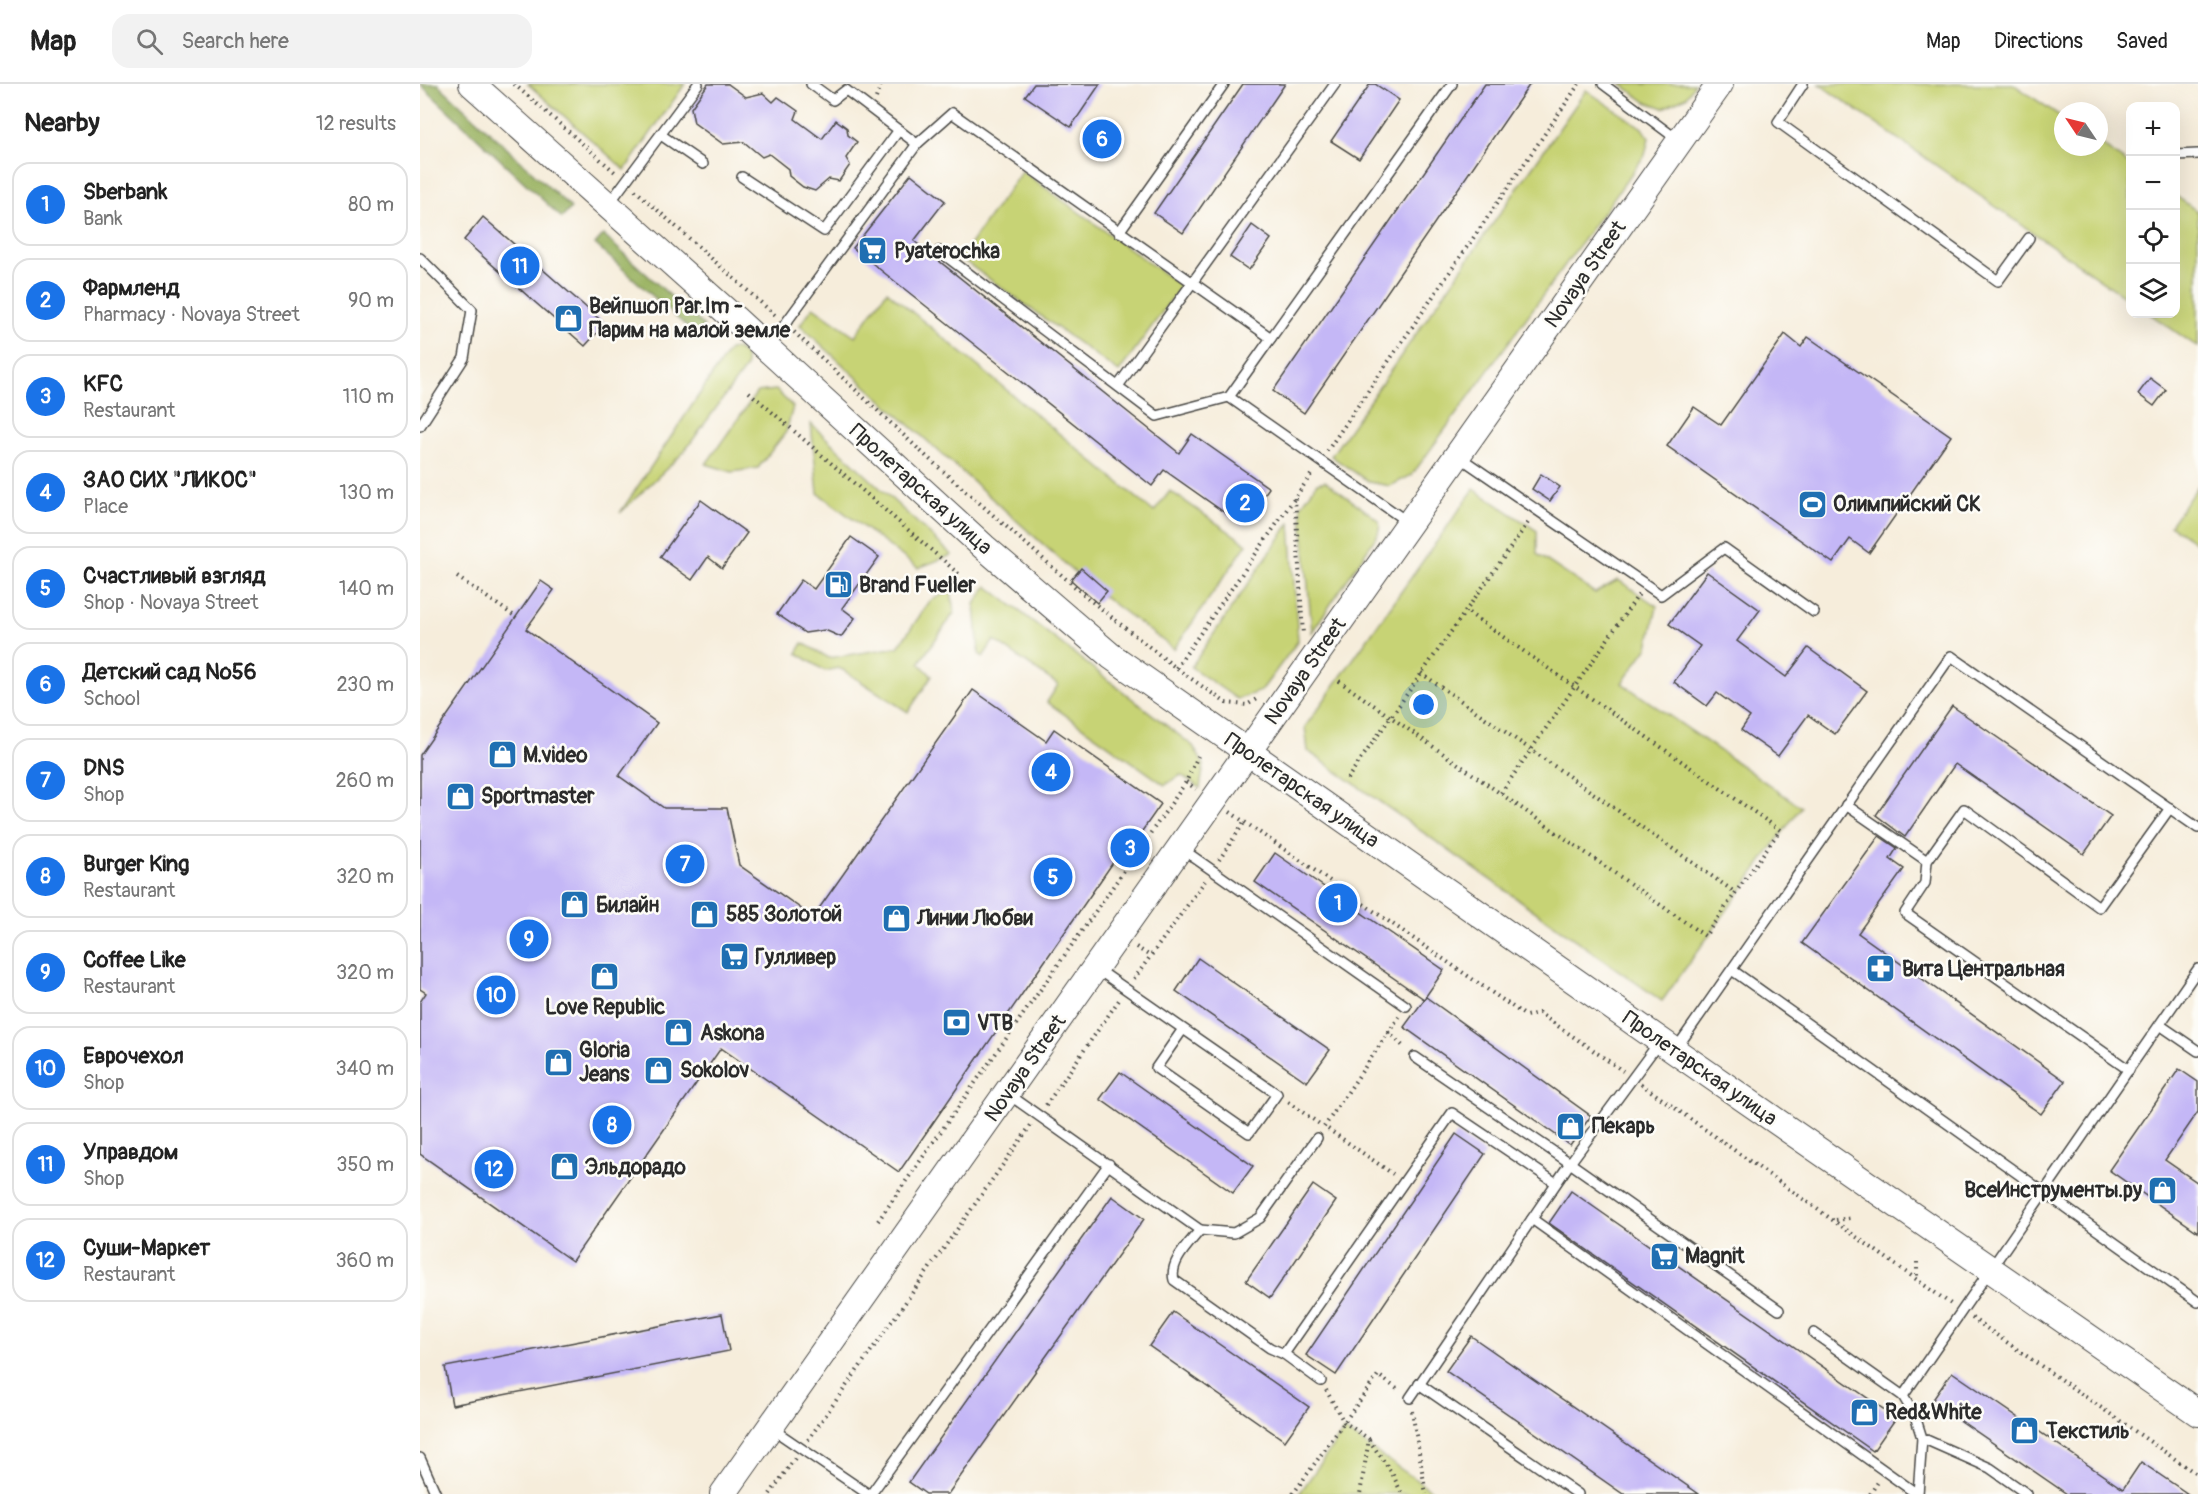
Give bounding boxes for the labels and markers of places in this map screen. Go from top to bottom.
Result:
pin: 6 [1082,116,1122,162]
supermarket icon: Pyaterochka [857,235,889,267]
place label: Pyaterochka [894,238,1000,265]
pin: 11 [500,244,540,288]
place label: Вейпшоп Par.Im - Парим на малой земле [589,293,791,344]
shop icon: Вейпшоп Par.Im - Парим на малой земле [552,302,584,334]
pin: 2 [1226,480,1264,526]
sports icon: Олимпийский СК [1796,488,1828,520]
place label: Олимпийский СК [1833,491,1981,518]
fuel station icon: Brand Fueller [822,569,854,601]
place label: Brand Fueller [859,572,976,599]
shop icon: M.video [486,739,518,771]
place label: M.video [523,742,588,769]
pin: 4 [1032,750,1070,794]
shop icon: Sportmaster [444,780,476,812]
place label: Sportmaster [481,783,595,810]
pin: 3 [1110,826,1150,870]
pin: 7 [666,842,704,886]
pin: 5 [1034,854,1072,900]
pin: 1 [1318,880,1358,926]
shop icon: Билайн [559,889,591,921]
place label: Билайн [596,892,659,919]
shop icon: 585 Золотой [689,898,721,930]
place label: 585 Золотой [726,901,842,928]
shop icon: Линии Любви [880,902,912,934]
place label: Линии Любви [916,905,1034,932]
pin: 9 [510,916,548,962]
supermarket icon: Гулливер [718,941,750,973]
place label: Гулливер [755,944,836,971]
pharmacy icon: Вита Центральная [1865,953,1897,985]
place label: Вита Центральная [1902,956,2065,983]
shop icon: Love Republic [589,960,621,992]
pin: 10 [476,972,516,1018]
place label: Love Republic [545,994,665,1021]
bank icon: VTB [940,1007,972,1039]
place label: VTB [977,1010,1013,1037]
shop icon: Askona [663,1017,695,1049]
place label: Askona [700,1020,765,1047]
place label: Gloria Jeans [579,1037,630,1088]
shop icon: Gloria Jeans [542,1046,574,1078]
shop icon: Sokolov [643,1054,675,1086]
place label: Sokolov [680,1057,750,1084]
pin: 8 [592,1102,632,1148]
shop icon: Пекарь [1555,1110,1587,1142]
place label: Пекарь [1592,1113,1655,1140]
pin: 12 [474,1146,514,1192]
shop icon: Эльдорадо [548,1151,580,1183]
place label: Эльдорадо [585,1154,686,1181]
shop icon: ВсеИнструменты.ру [2147,1174,2179,1206]
place label: ВсеИнструменты.ру [1964,1177,2142,1204]
supermarket icon: Magnit [1648,1240,1680,1272]
place label: Magnit [1685,1243,1745,1270]
shop icon: Red&White [1848,1396,1880,1428]
place label: Red&White [1885,1399,1982,1426]
shop icon: Текстиль [2009,1415,2041,1447]
place label: Текстиль [2045,1418,2130,1445]

